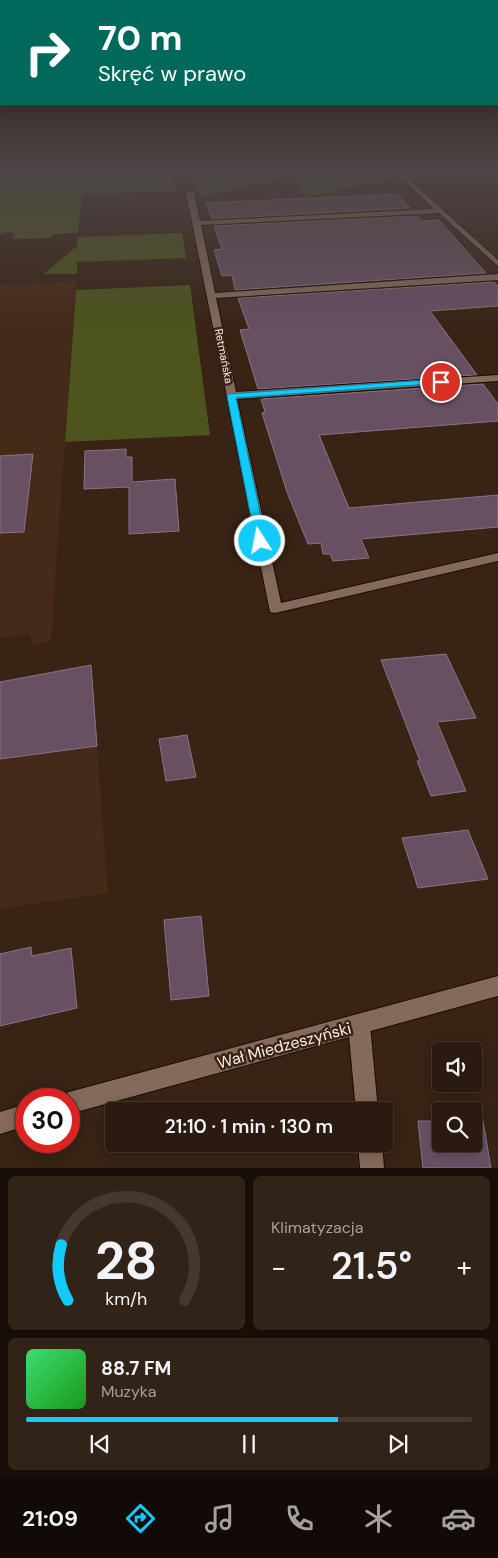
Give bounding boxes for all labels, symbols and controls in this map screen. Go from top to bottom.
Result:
text: 70 m [98,15,182,61]
icon: right [15,20,80,85]
text: Skręć w prawo [98,59,246,88]
street label: Retmańska [212,327,236,385]
pin [420,361,462,403]
icon: arrive [427,368,455,396]
position arrow [233,514,285,566]
street label: Wał Miedzeszyński [215,1017,353,1073]
map controls [432,1042,482,1152]
button: sound [432,1042,482,1092]
speed limit sign: 30 [15,1088,80,1153]
button: search [432,1102,482,1152]
text: 21:10 · 1 min · 130 m [165,1114,333,1139]
text: Klimatyzacja [271,1217,363,1238]
text: 28 [95,1227,158,1295]
text: 21.5° [331,1241,412,1291]
text: − [271,1249,286,1286]
text: + [457,1249,472,1286]
text: km/h [105,1287,148,1311]
text: 88.7 FM [101,1356,171,1381]
text: Muzyka [101,1381,157,1402]
icon: previous [86,1430,114,1458]
icon: pause [235,1430,263,1458]
icon: next [384,1430,412,1458]
icon: directions [123,1501,158,1536]
icon: music [202,1501,237,1536]
icon: phone [282,1501,317,1536]
icon: climate [361,1501,396,1536]
icon: car [441,1501,476,1536]
text: 21:09 [22,1504,78,1533]

